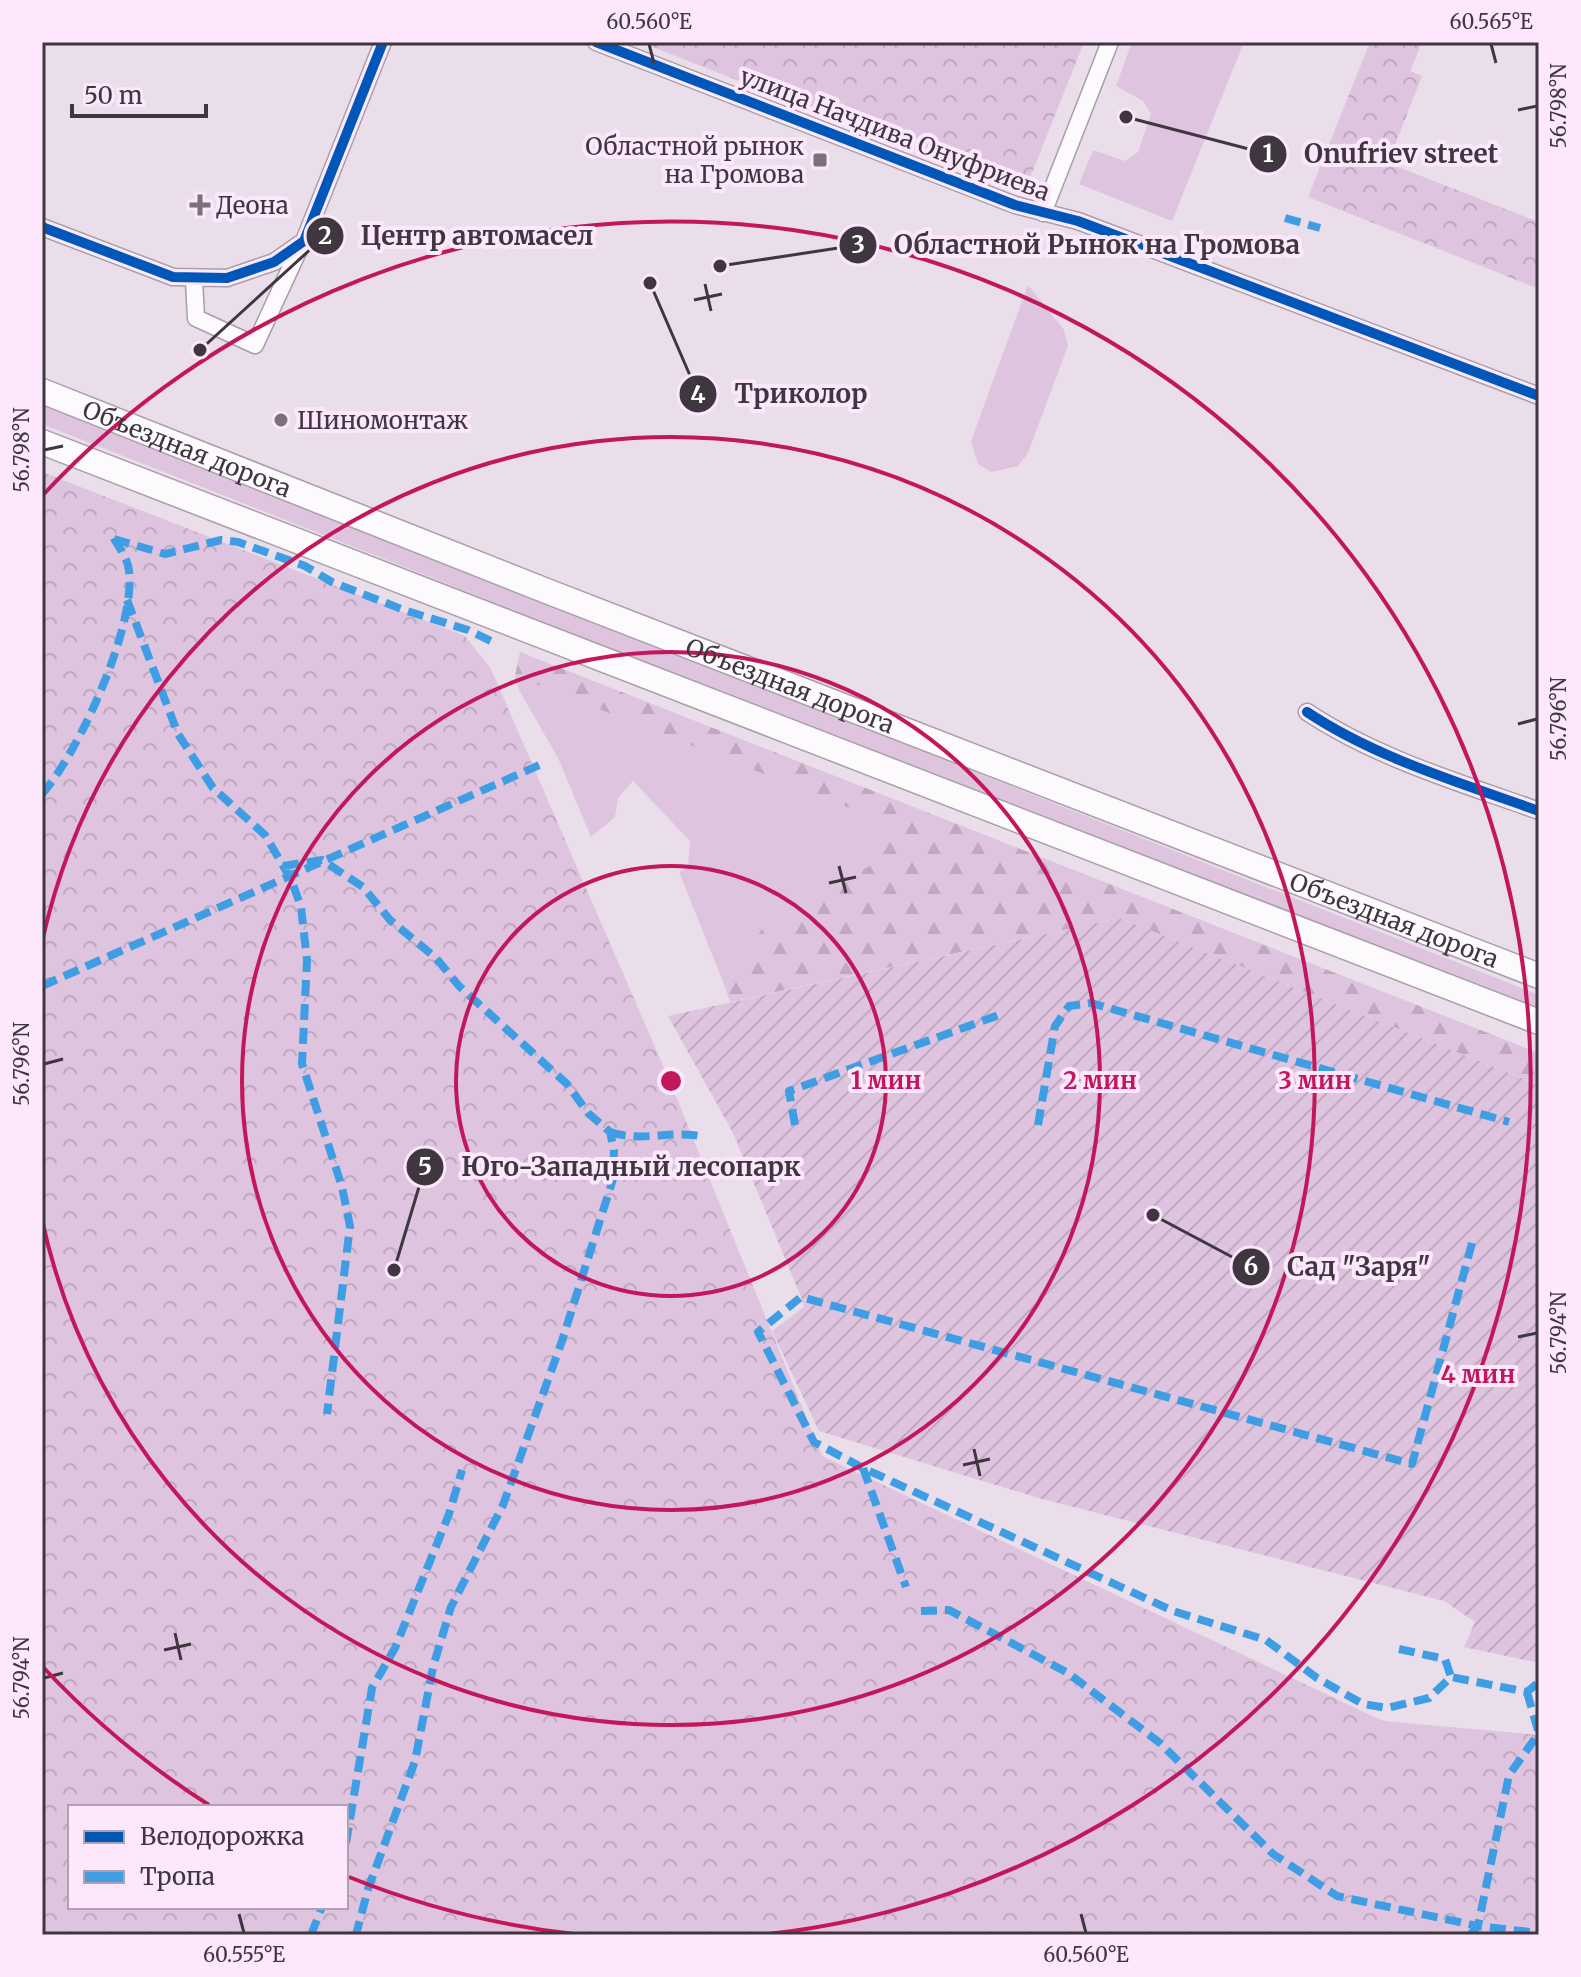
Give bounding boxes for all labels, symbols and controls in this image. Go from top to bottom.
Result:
text: 60.560°E [606,9,692,34]
text: 60.565°E [1449,9,1533,34]
street label: улица Начдива Онуфриева [736,60,1055,208]
text: 56.798°N [1546,63,1571,149]
scale bar [72,68,206,118]
text: 50 m [84,80,143,111]
callout: Onufriev street [1248,129,1514,179]
place label: Областной рынок на Громова [585,131,804,190]
text: Onufriev street [1304,137,1499,170]
text: 1 [1262,138,1274,169]
marker: Областной рынок на Громова [811,151,829,169]
place label: Деона [216,190,289,221]
marker: Деона [191,196,209,214]
callout: Центр автомасел [305,211,609,261]
text: Центр автомасел [361,219,593,252]
text: 2 [318,220,332,251]
callout: Областной Рынок на Громова [838,220,1316,270]
text: Областной Рынок на Громова [894,228,1300,261]
text: 3 [851,229,865,260]
callout: Триколор [678,369,883,419]
text: Триколор [735,377,868,410]
text: 4 [690,379,706,410]
street label: Объездная дорога [78,393,296,504]
place label: Шиномонтаж [297,405,468,436]
text: 56.798°N [9,407,34,493]
marker: Шиномонтаж [272,411,290,429]
street label: Объездная дорога [681,631,899,740]
text: 56.796°N [1546,676,1571,761]
street label: Объездная дорога [1285,865,1503,974]
text: 56.796°N [9,1021,34,1106]
text: 1 мин [851,1065,921,1096]
text: 2 мин [1063,1065,1137,1096]
text: 3 мин [1278,1065,1352,1096]
centre of rings [657,1067,685,1095]
callout: Юго-Западный лесопарк [405,1142,816,1192]
text: Юго-Западный лесопарк [461,1150,801,1183]
text: 5 [418,1151,432,1182]
callout: Сад "Заря" [1231,1242,1447,1292]
text: Сад "Заря" [1287,1250,1431,1283]
text: 6 [1244,1251,1258,1282]
text: 56.794°N [1546,1291,1571,1375]
text: 4 мин [1441,1359,1516,1390]
text: 56.794°N [9,1636,34,1720]
legend [68,1805,348,1909]
text: Велодорожка [140,1821,305,1852]
text: Тропа [140,1861,215,1892]
text: 60.555°E [203,1942,285,1967]
text: 60.560°E [1043,1942,1129,1967]

